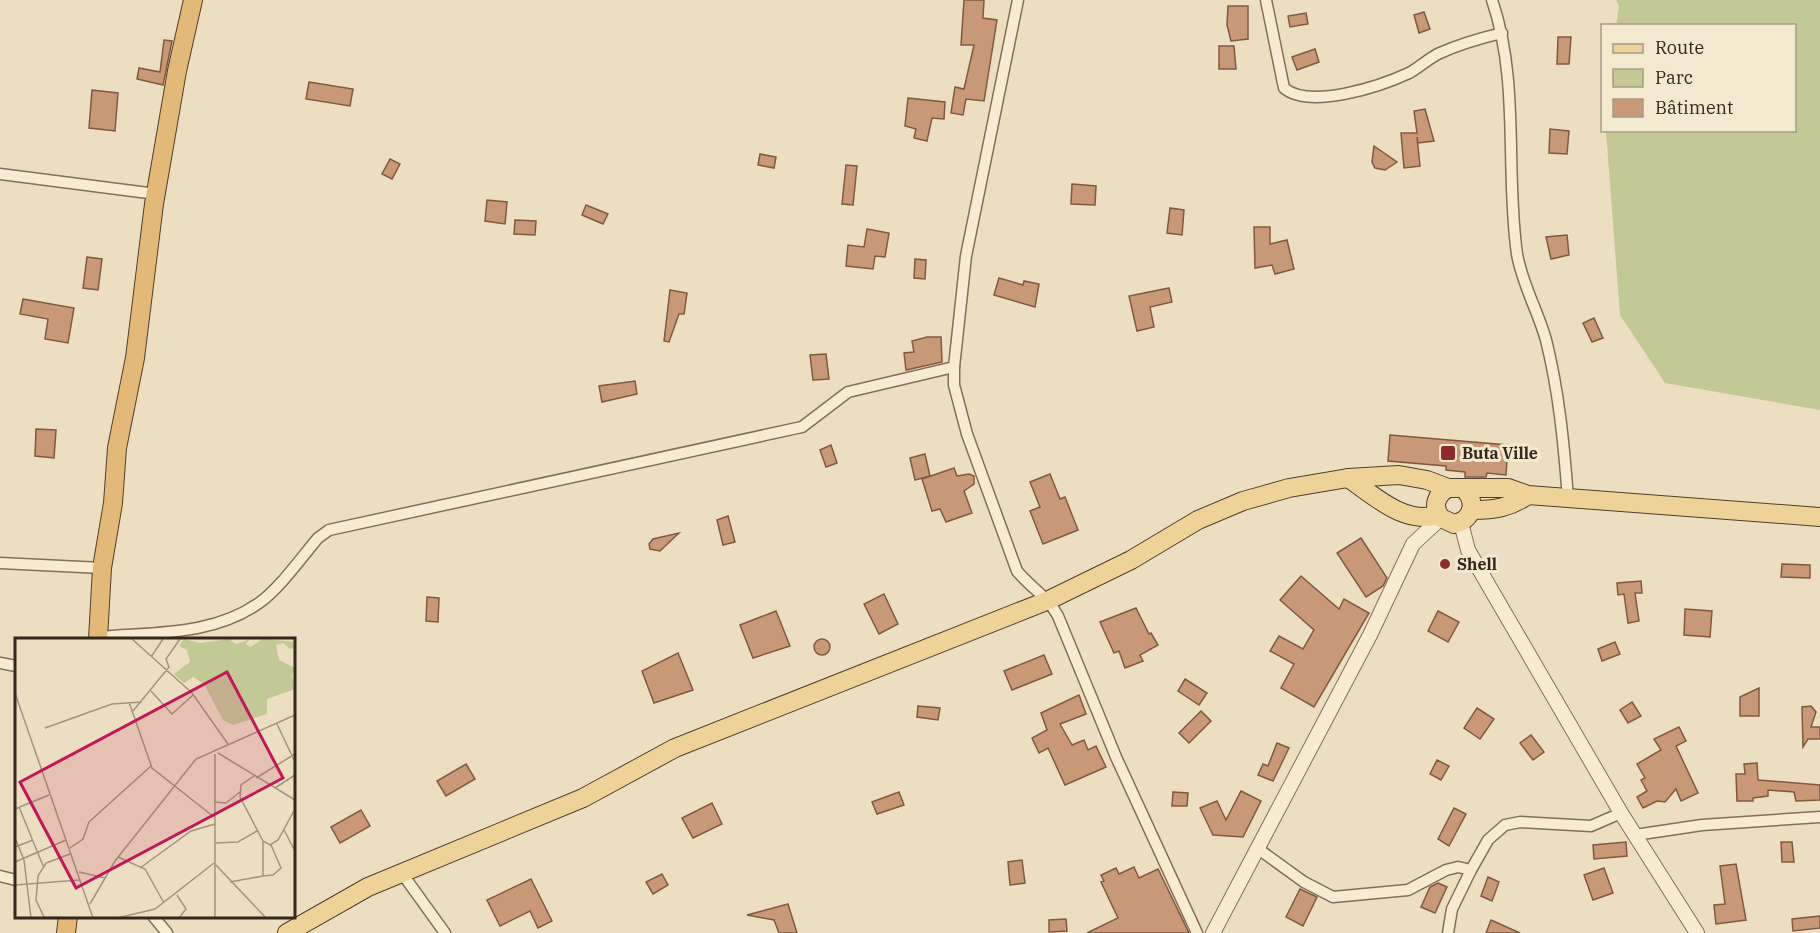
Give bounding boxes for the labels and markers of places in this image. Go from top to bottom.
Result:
place label: Buta Ville [1462,443,1538,463]
marker: Buta Ville [1439,444,1457,462]
place label: Shell [1457,554,1497,574]
marker: Shell [1438,557,1452,571]

